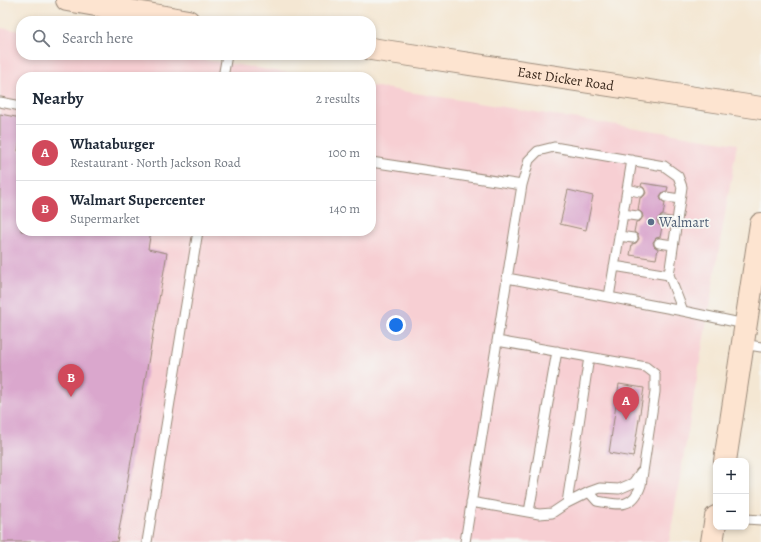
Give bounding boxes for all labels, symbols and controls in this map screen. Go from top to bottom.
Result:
search box [16,16,376,60]
icon: search [30,27,52,49]
text: Search here [62,28,133,48]
street label: East Dicker Road [516,62,616,96]
text: Nearby [32,87,83,110]
text: 2 results [316,90,360,107]
text: Whataburger [70,134,155,154]
text: A [41,144,49,161]
text: 100 m [328,144,360,161]
text: Restaurant · North Jackson Road [70,154,241,171]
text: Walmart Supercenter [70,190,205,210]
text: B [41,200,49,217]
text: 140 m [329,200,360,217]
text: Supermarket [70,210,140,227]
place label: Walmart [658,213,709,232]
marker: Walmart [646,217,656,227]
your location [386,315,406,335]
pin: B [58,364,84,397]
pin: A [613,387,639,420]
map controls [713,458,749,530]
button: + [713,458,749,494]
button: − [713,494,749,530]

